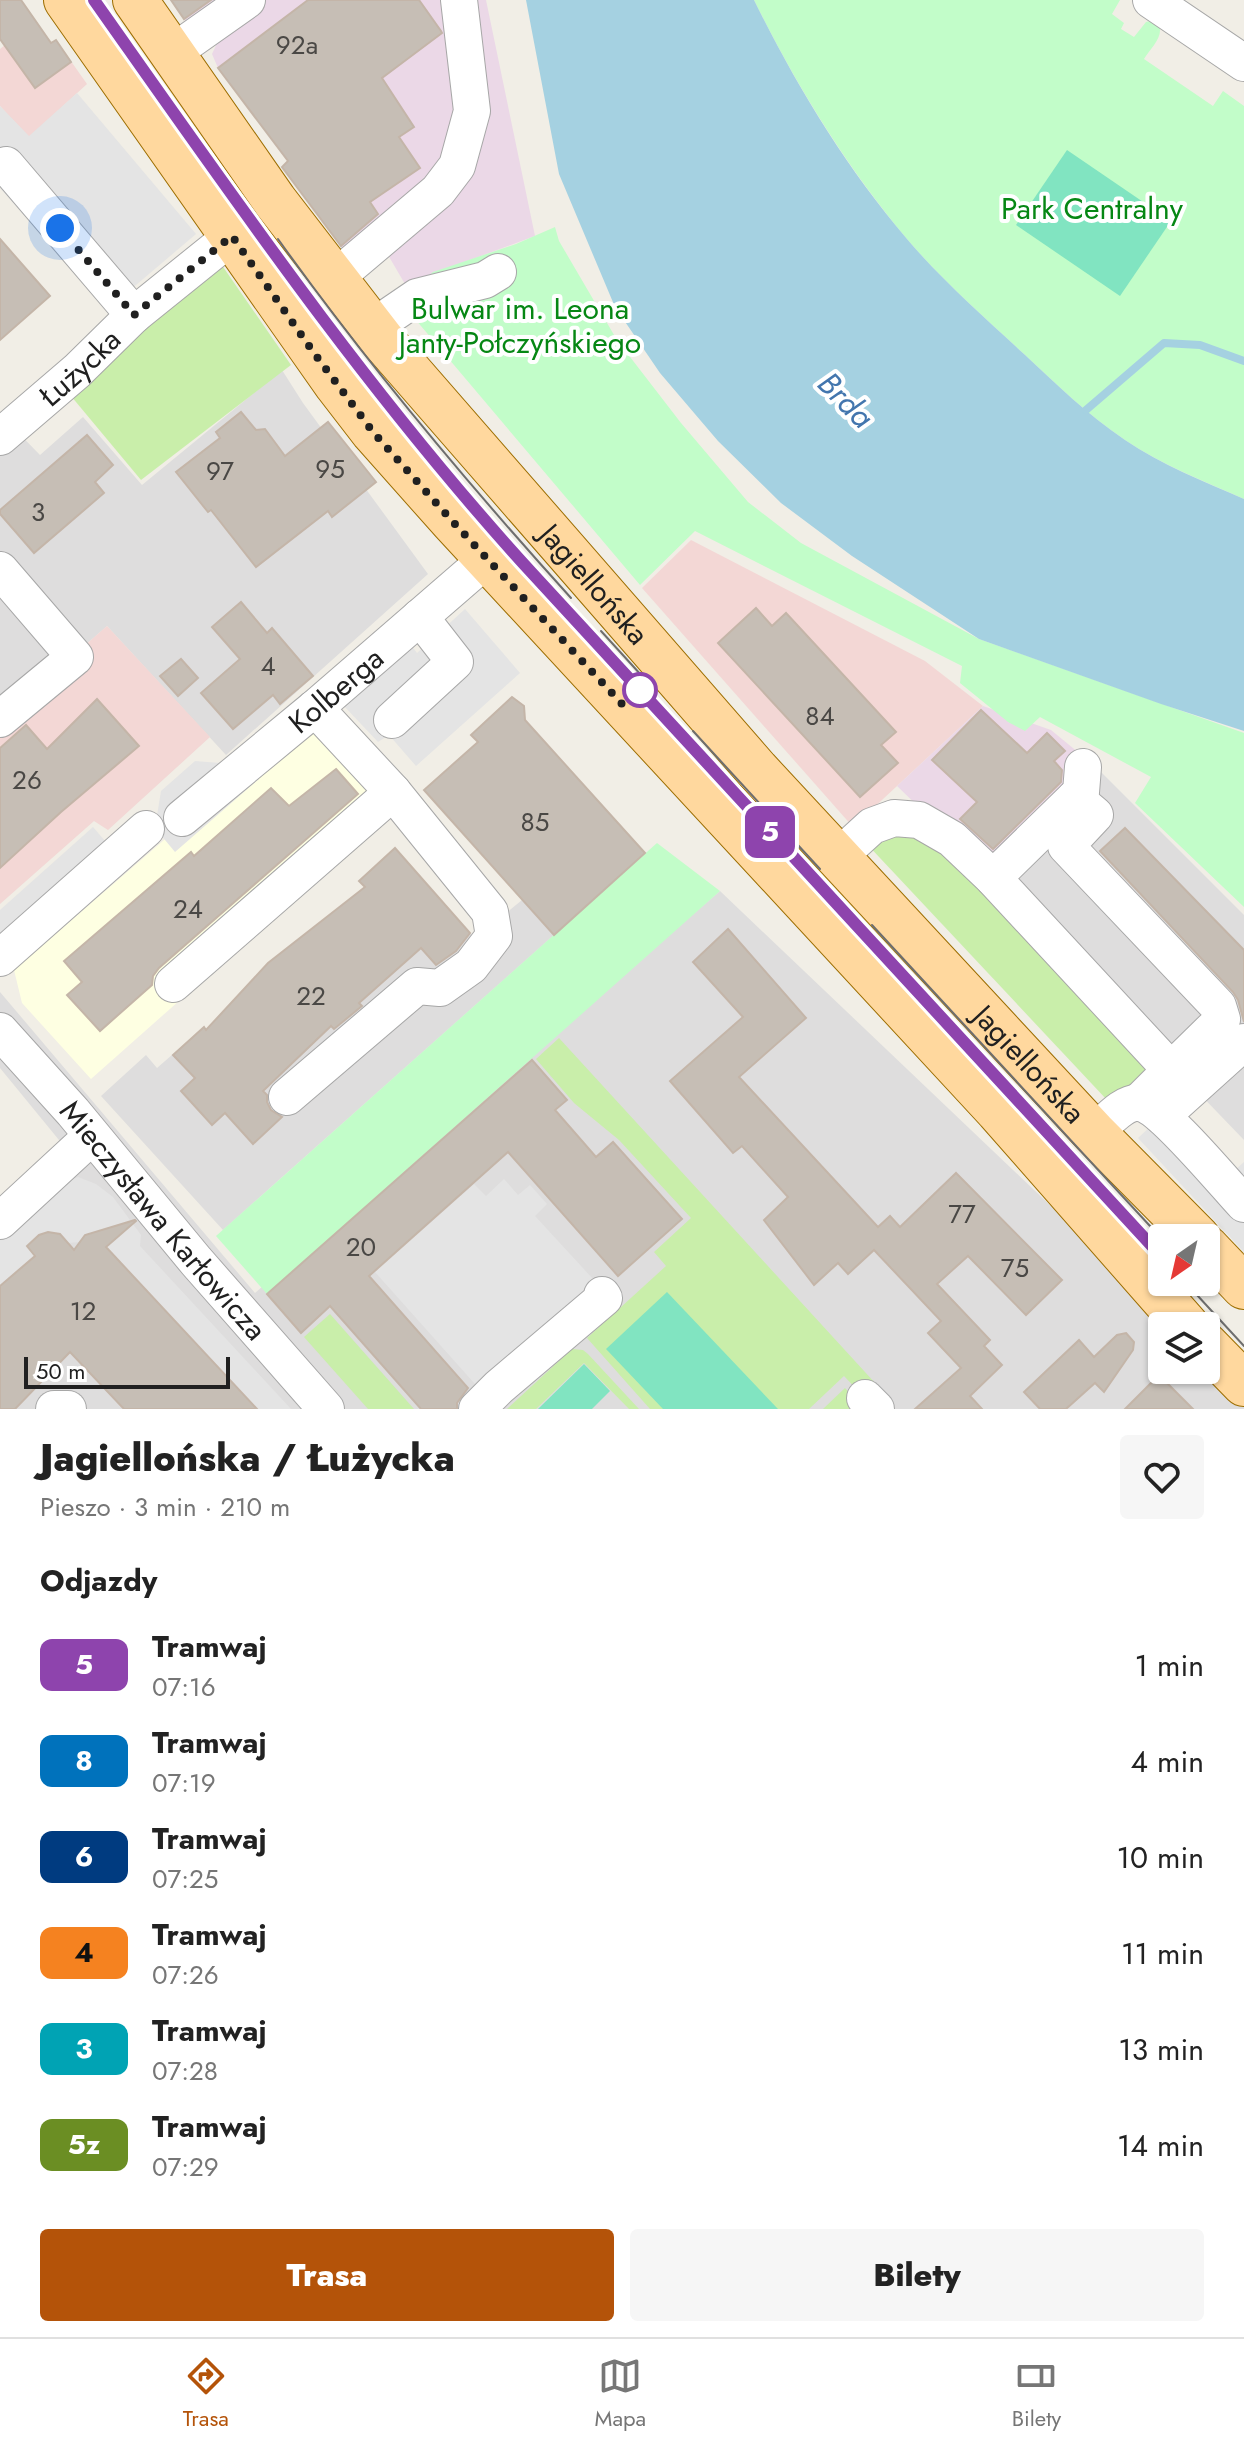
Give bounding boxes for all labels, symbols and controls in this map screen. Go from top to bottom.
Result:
house number: 92a [276,26,318,64]
park label: Park Centralny [1001,187,1184,230]
your location [40,208,80,248]
park label: Bulwar im. Leona Janty-Połczyńskiego [395,287,641,364]
street label: Łużycka [29,318,130,417]
water label: Brda [807,361,885,439]
house number: 95 [315,450,345,488]
house number: 97 [206,452,234,490]
house number: 3 [31,493,45,531]
street label: Jagiellońska [527,511,659,654]
street label: Kolberga [279,637,393,743]
house number: 4 [260,647,276,685]
unlabelled marker [623,673,657,707]
house number: 84 [805,697,835,735]
house number: 26 [12,761,42,799]
house number: 85 [521,803,549,841]
line badge: 5 [744,806,796,858]
text: 5 [761,811,779,852]
house number: 24 [173,890,203,928]
house number: 22 [296,977,326,1015]
street label: Jagiellońska [961,992,1096,1133]
street label: Mieczysława Karłowicza [50,1091,277,1349]
house number: 77 [948,1195,976,1233]
north arrow [1148,1224,1220,1296]
map controls [1148,1224,1220,1384]
house number: 20 [346,1228,376,1266]
house number: 75 [1001,1249,1029,1287]
house number: 12 [70,1292,96,1330]
button: layers [1148,1312,1220,1384]
scale bar [24,1353,230,1389]
text: 50 m [36,1355,85,1387]
text: Jagiellońska / Łużycka [40,1430,455,1485]
button: heart [1120,1435,1204,1519]
text: Pieszo · 3 min · 210 m [40,1488,290,1526]
text: Odjazdy [40,1559,157,1602]
text: Tramwaj [152,1625,267,1668]
text: 5 [75,1644,93,1685]
text: 1 min [1135,1644,1204,1687]
text: 07:16 [152,1668,216,1706]
text: Tramwaj [152,1721,267,1764]
text: 8 [75,1740,93,1781]
text: 4 min [1131,1740,1204,1783]
text: 07:19 [152,1764,216,1802]
text: Tramwaj [152,1817,267,1860]
text: 6 [75,1836,93,1877]
text: 10 min [1117,1836,1204,1879]
text: 07:25 [152,1860,219,1898]
text: Tramwaj [152,1913,267,1956]
text: 4 [74,1932,94,1973]
text: 11 min [1121,1932,1204,1975]
text: 07:26 [152,1956,219,1994]
text: Tramwaj [152,2009,267,2052]
text: 3 [75,2028,93,2069]
text: 13 min [1118,2028,1204,2071]
text: 07:28 [152,2052,218,2090]
text: Tramwaj [152,2105,267,2148]
text: 5z [68,2124,100,2165]
text: 14 min [1117,2124,1204,2167]
text: 07:29 [152,2148,219,2186]
button: Trasa [40,2229,614,2321]
button: Bilety [630,2229,1204,2321]
tab: Trasa [183,2354,229,2434]
tab: Mapa [595,2354,646,2434]
tab: Bilety [1012,2354,1061,2434]

